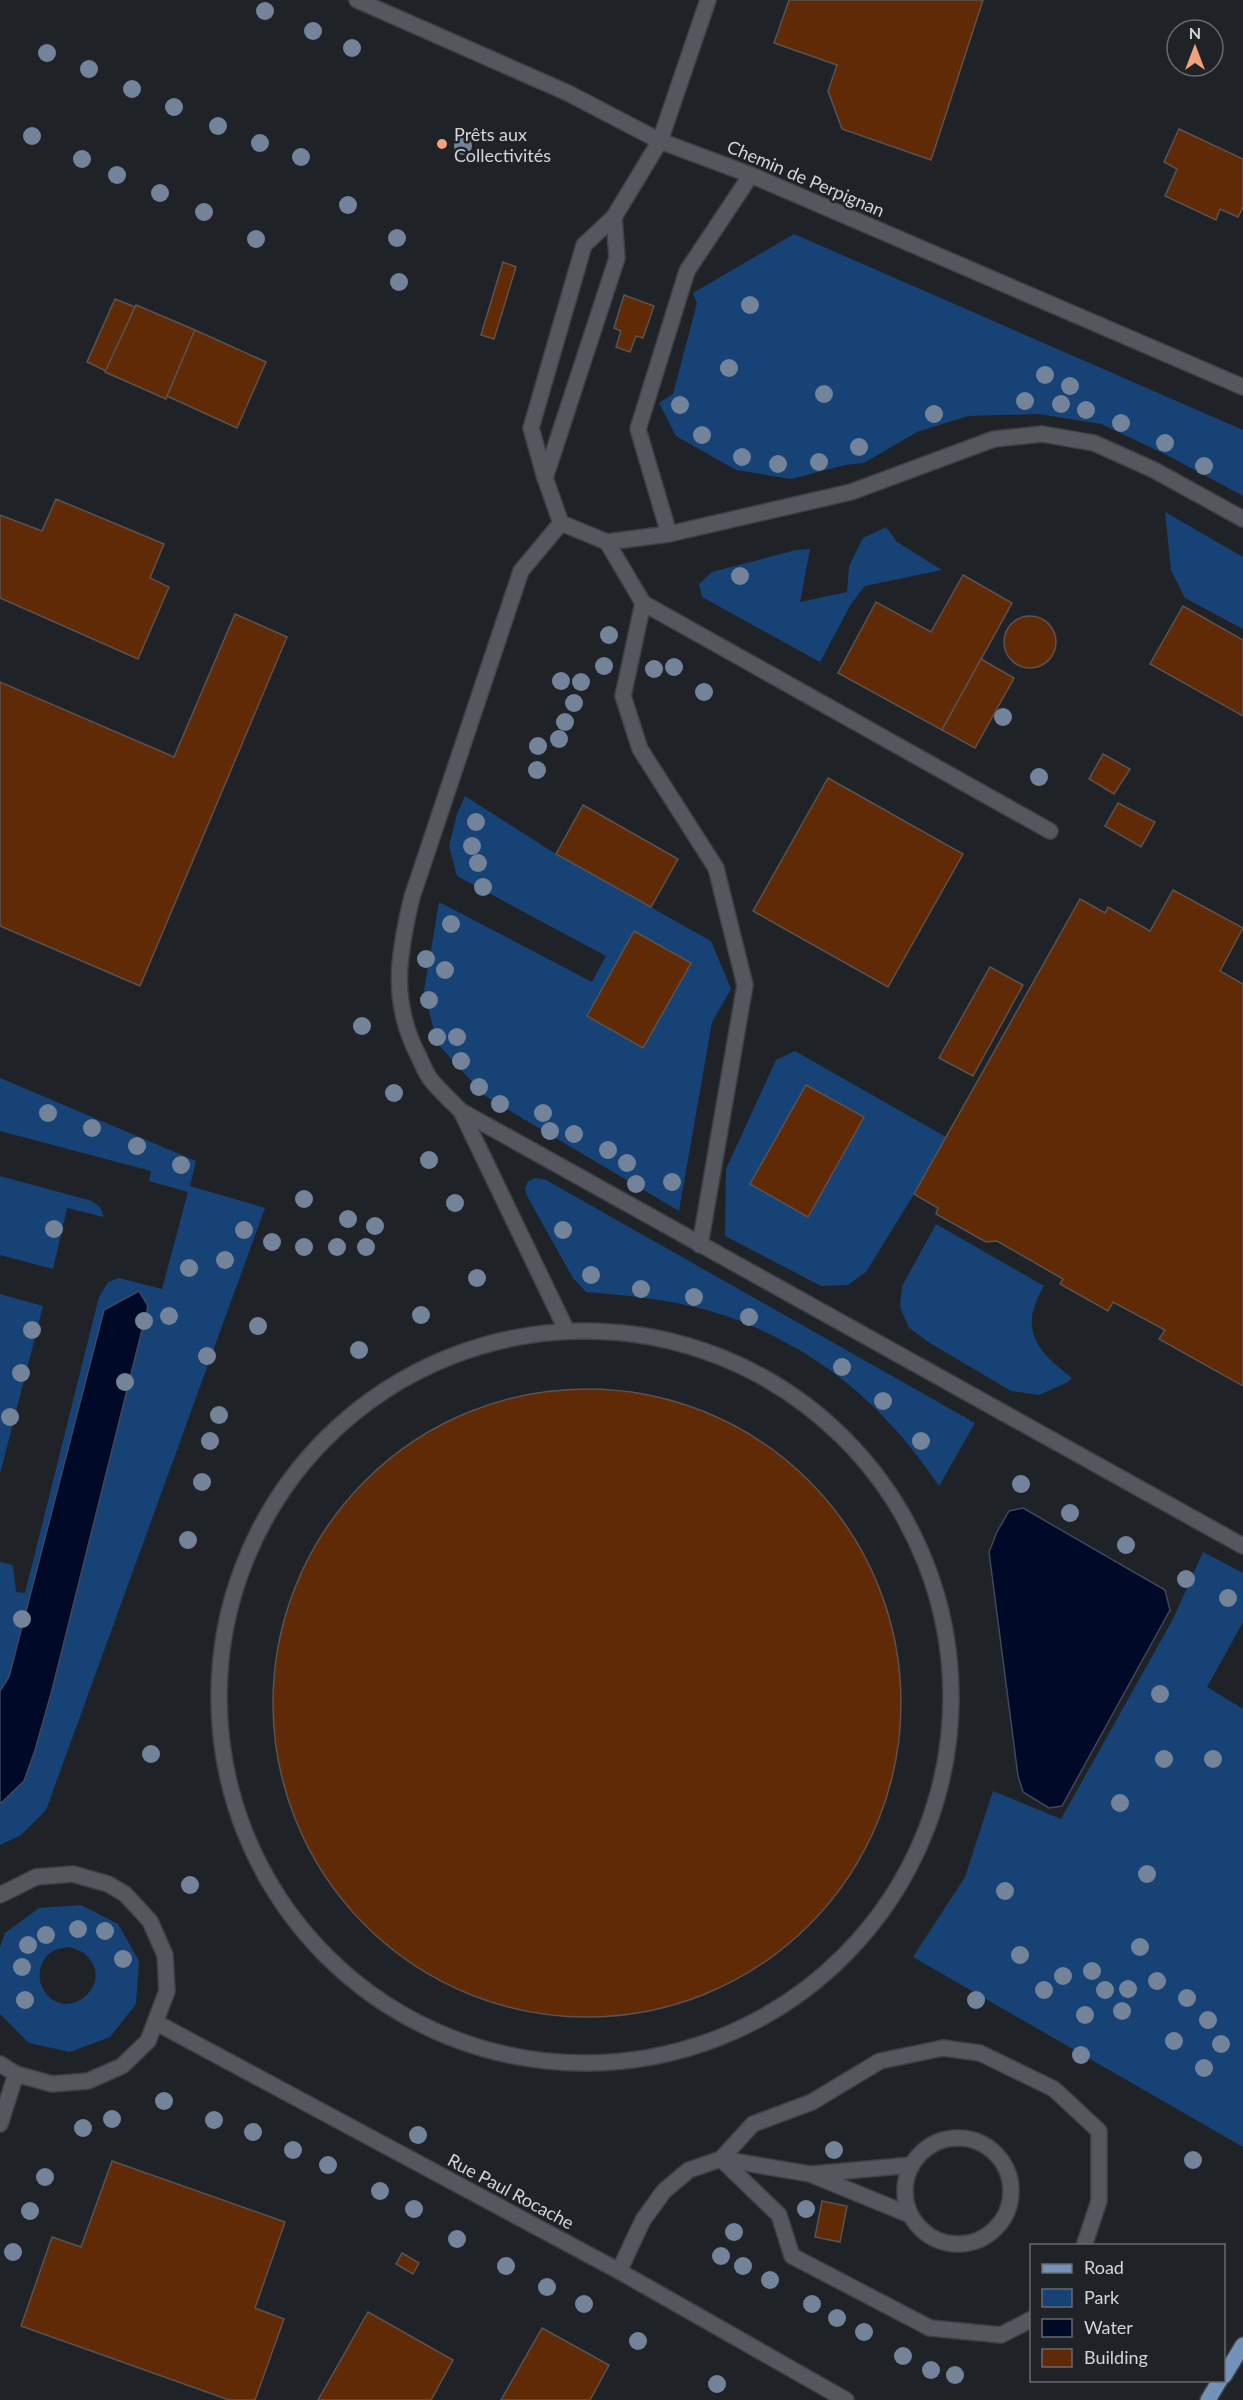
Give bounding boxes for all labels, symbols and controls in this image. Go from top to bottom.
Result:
north arrow [1165,18,1225,78]
text: N [1189,23,1201,42]
place label: Prêts aux Collectivités [454,123,551,166]
street label: Chemin de Perpignan [724,135,888,221]
marker: Prêts aux Collectivités [435,137,449,151]
street label: Rue Paul Rocache [444,2148,578,2234]
legend [1030,2244,1225,2382]
text: Road [1084,2256,1124,2278]
text: Park [1084,2286,1120,2308]
text: Water [1084,2316,1133,2338]
text: Building [1084,2346,1148,2368]

